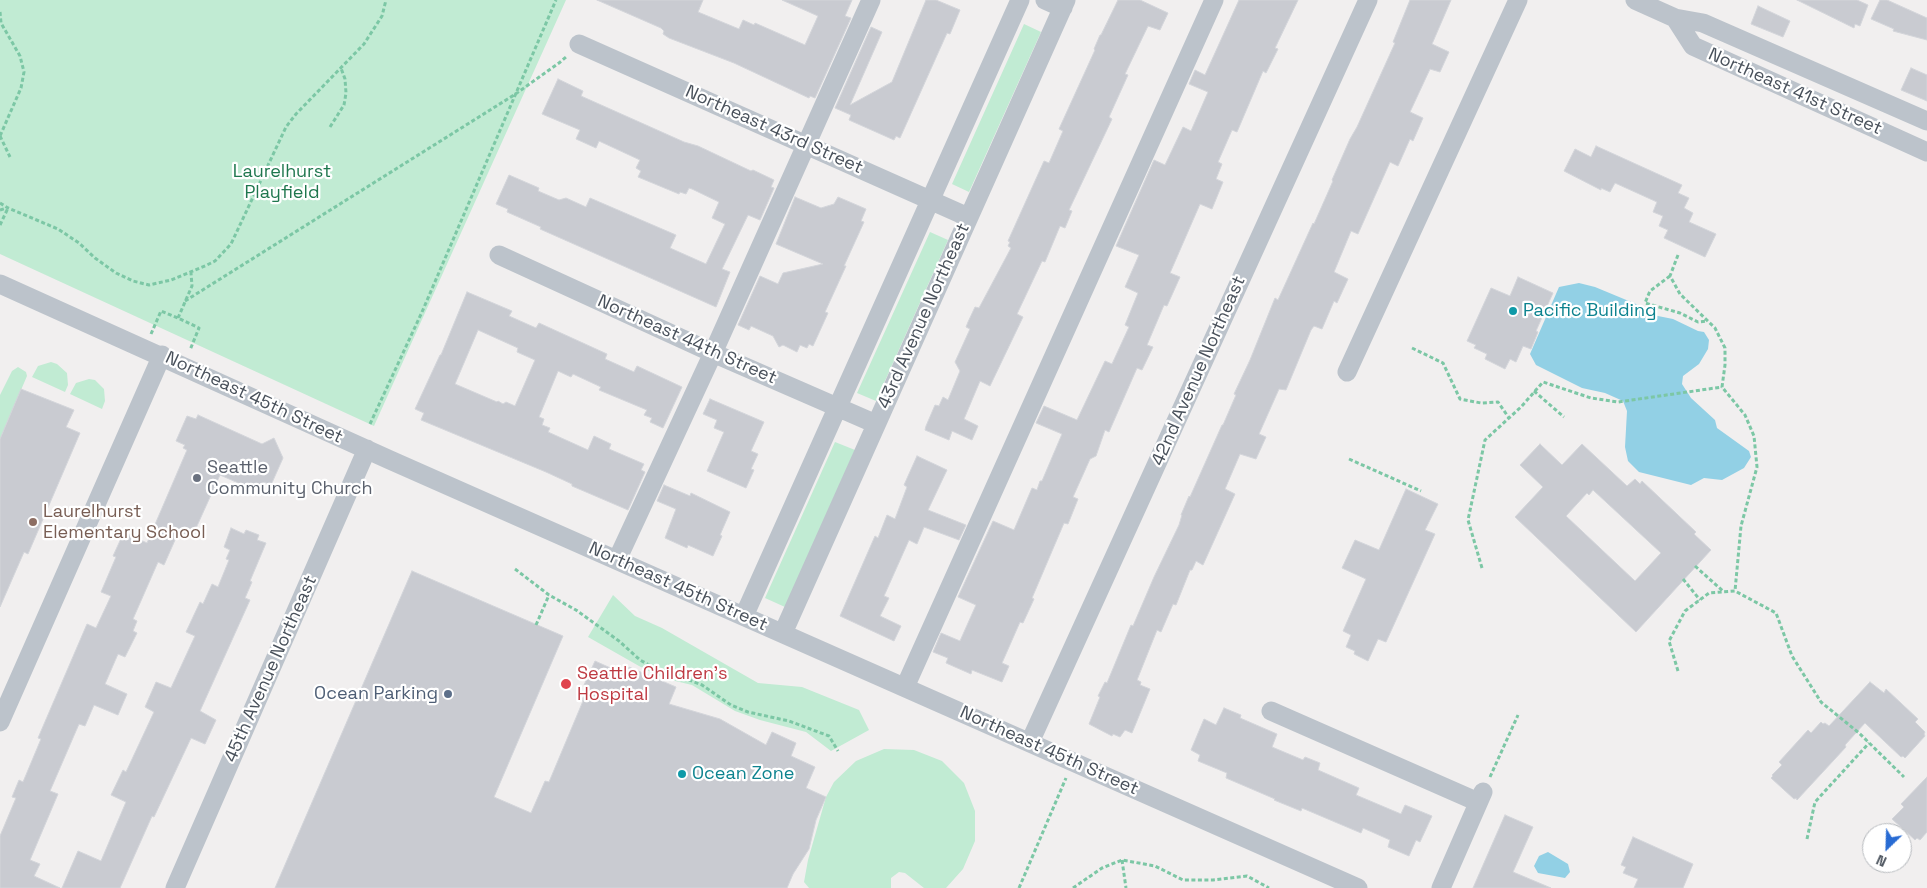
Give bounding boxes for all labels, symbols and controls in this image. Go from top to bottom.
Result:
street label: Northeast 41st Street [1705,44,1885,140]
street label: Northeast 43rd Street [682,81,866,179]
park label: Laurelhurst Playfield [233,161,331,203]
street label: 43rd Avenue Northeast [873,220,975,412]
street label: 42nd Avenue Northeast [1147,273,1251,469]
street label: Northeast 44th Street [594,291,780,389]
place label: Pacific Building [1523,300,1657,322]
marker: Pacific Building [1507,305,1519,317]
street label: Northeast 45th Street [162,347,346,449]
place label: Seattle Community Church [207,457,373,499]
marker: Seattle Community Church [191,472,203,484]
place label: Laurelhurst Elementary School [43,501,206,544]
marker: Laurelhurst Elementary School [27,516,39,528]
street label: Northeast 45th Street [585,538,771,636]
street label: 45th Avenue Northeast [220,572,322,766]
place label: Seattle Children's Hospital [577,663,727,706]
marker: Seattle Children's Hospital [559,677,573,691]
place label: Ocean Parking [314,683,438,705]
marker: Ocean Parking [442,688,454,700]
street label: Northeast 45th Street [956,702,1142,800]
place label: Ocean Zone [692,763,794,785]
marker: Ocean Zone [676,768,688,780]
north arrow [1862,823,1912,873]
text: N [1873,851,1889,871]

